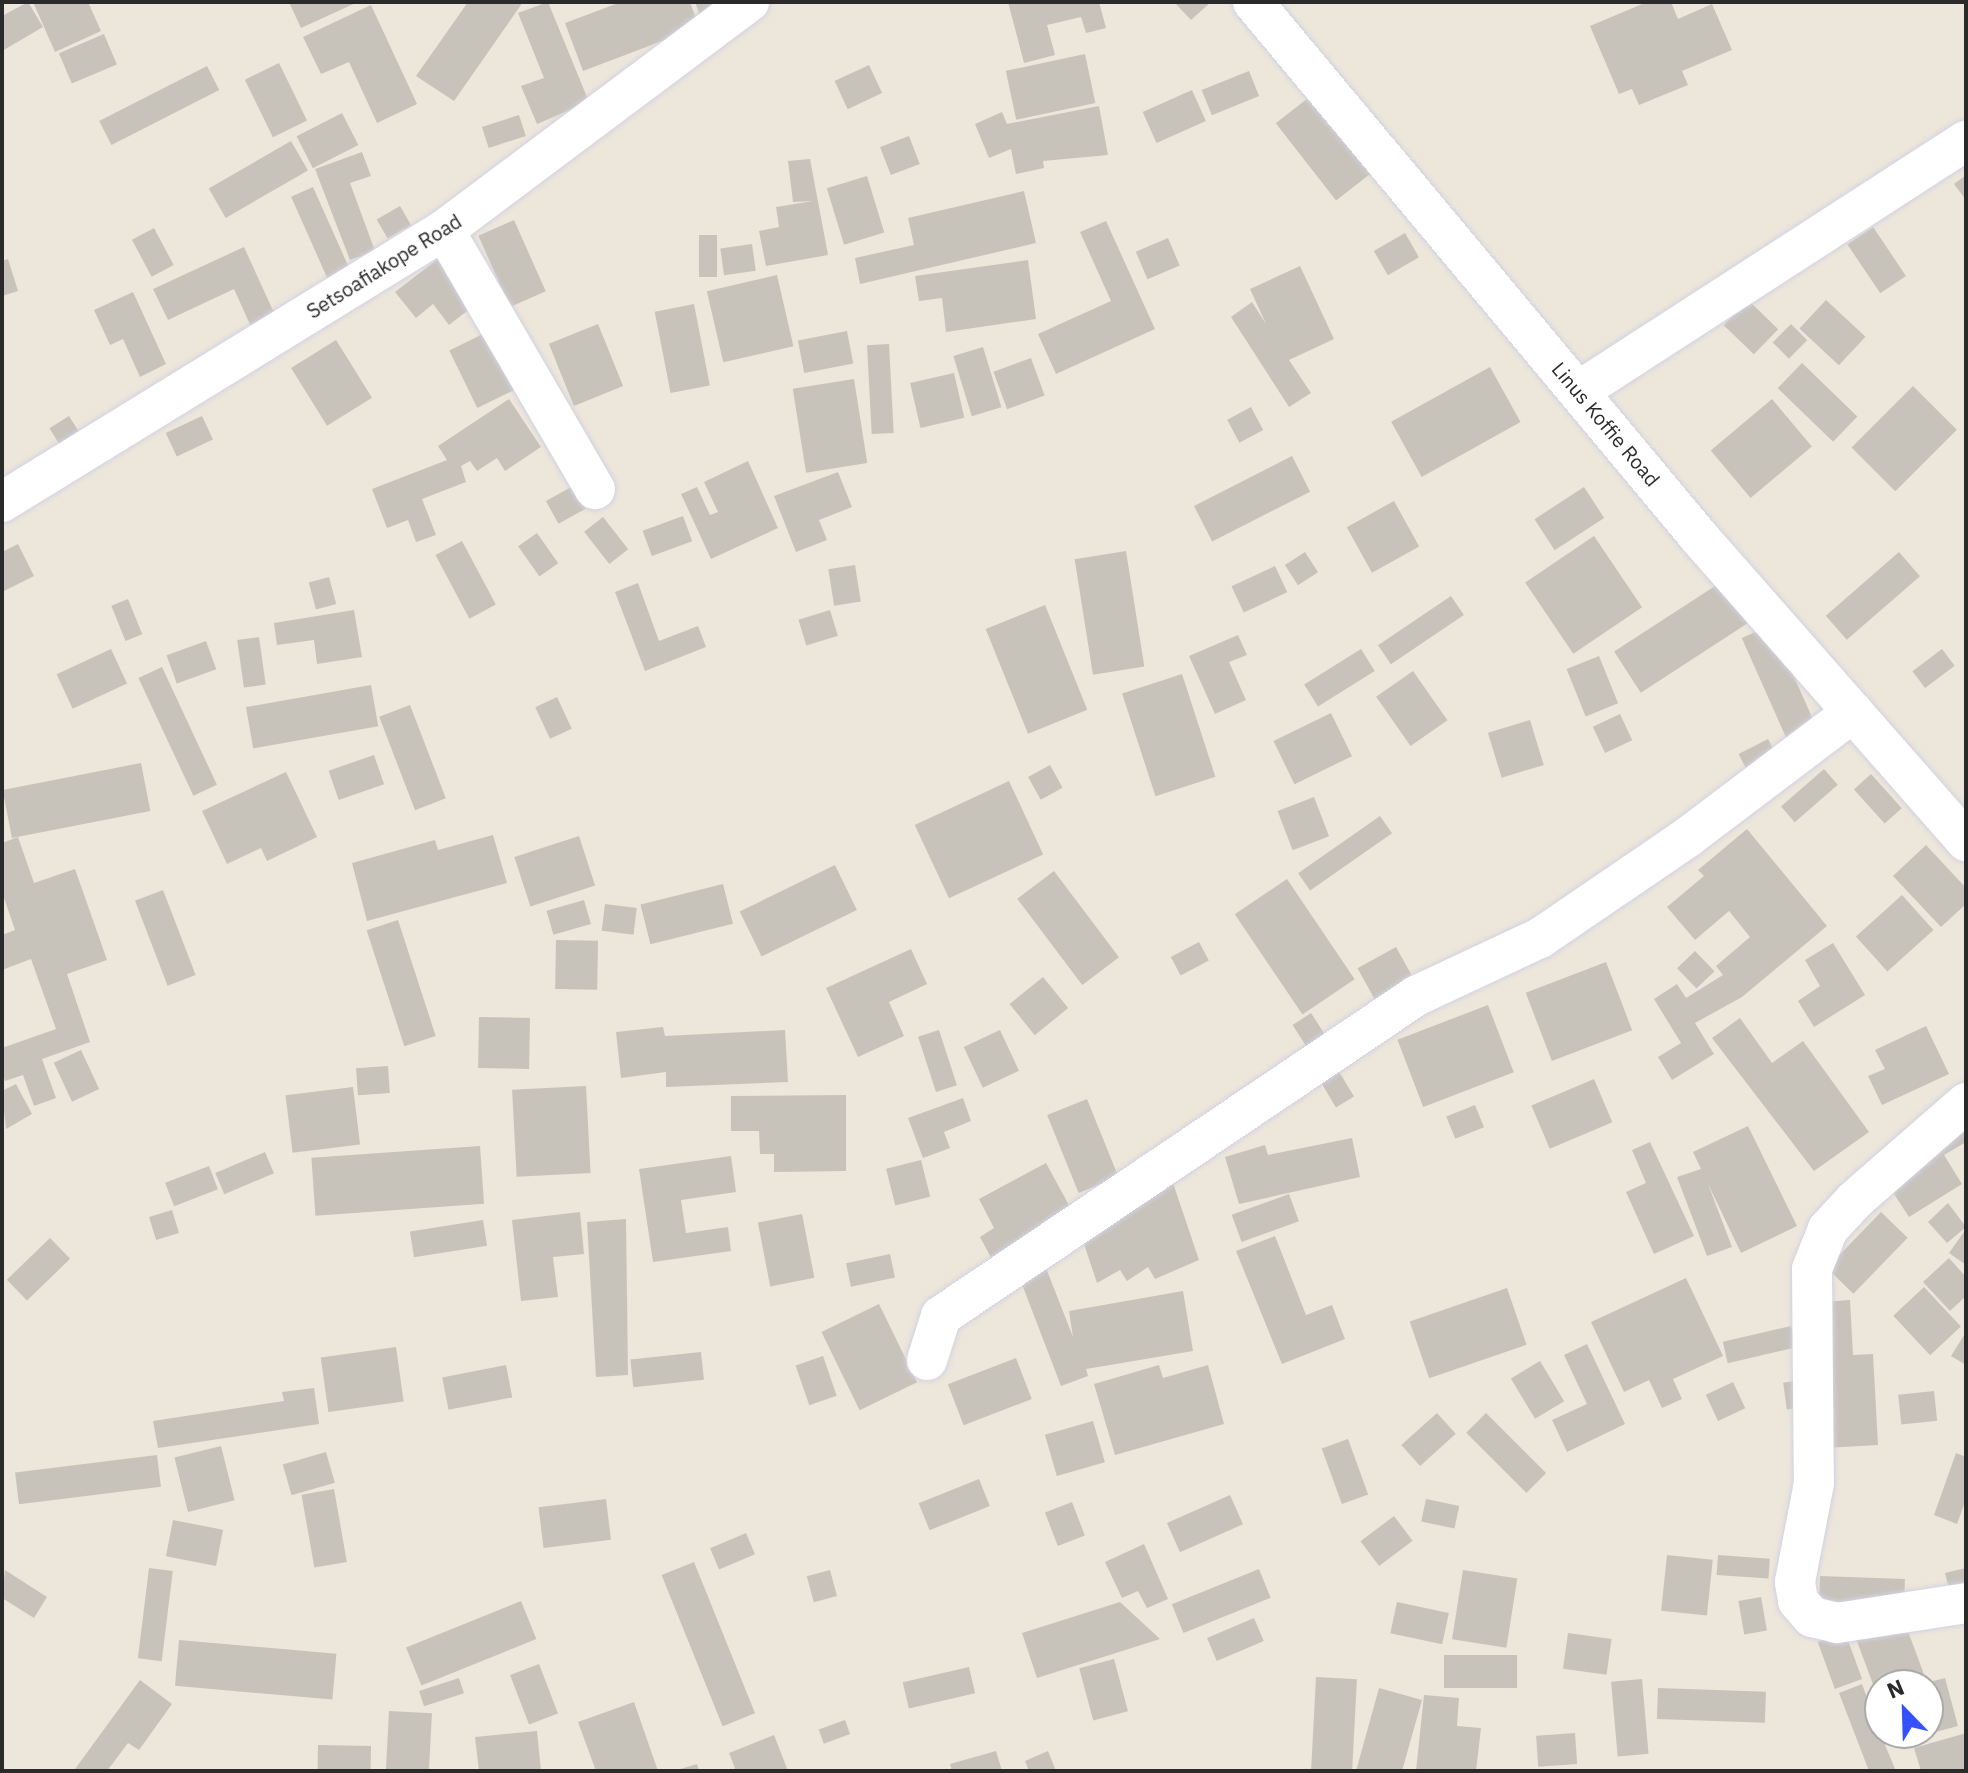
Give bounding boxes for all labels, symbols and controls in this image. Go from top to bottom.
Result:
street label: Setsoafiakope Road [302,209,466,323]
street label: Linus Koffie Road [1547,357,1665,491]
north arrow [1864,1669,1944,1749]
text: N [1882,1672,1908,1705]

